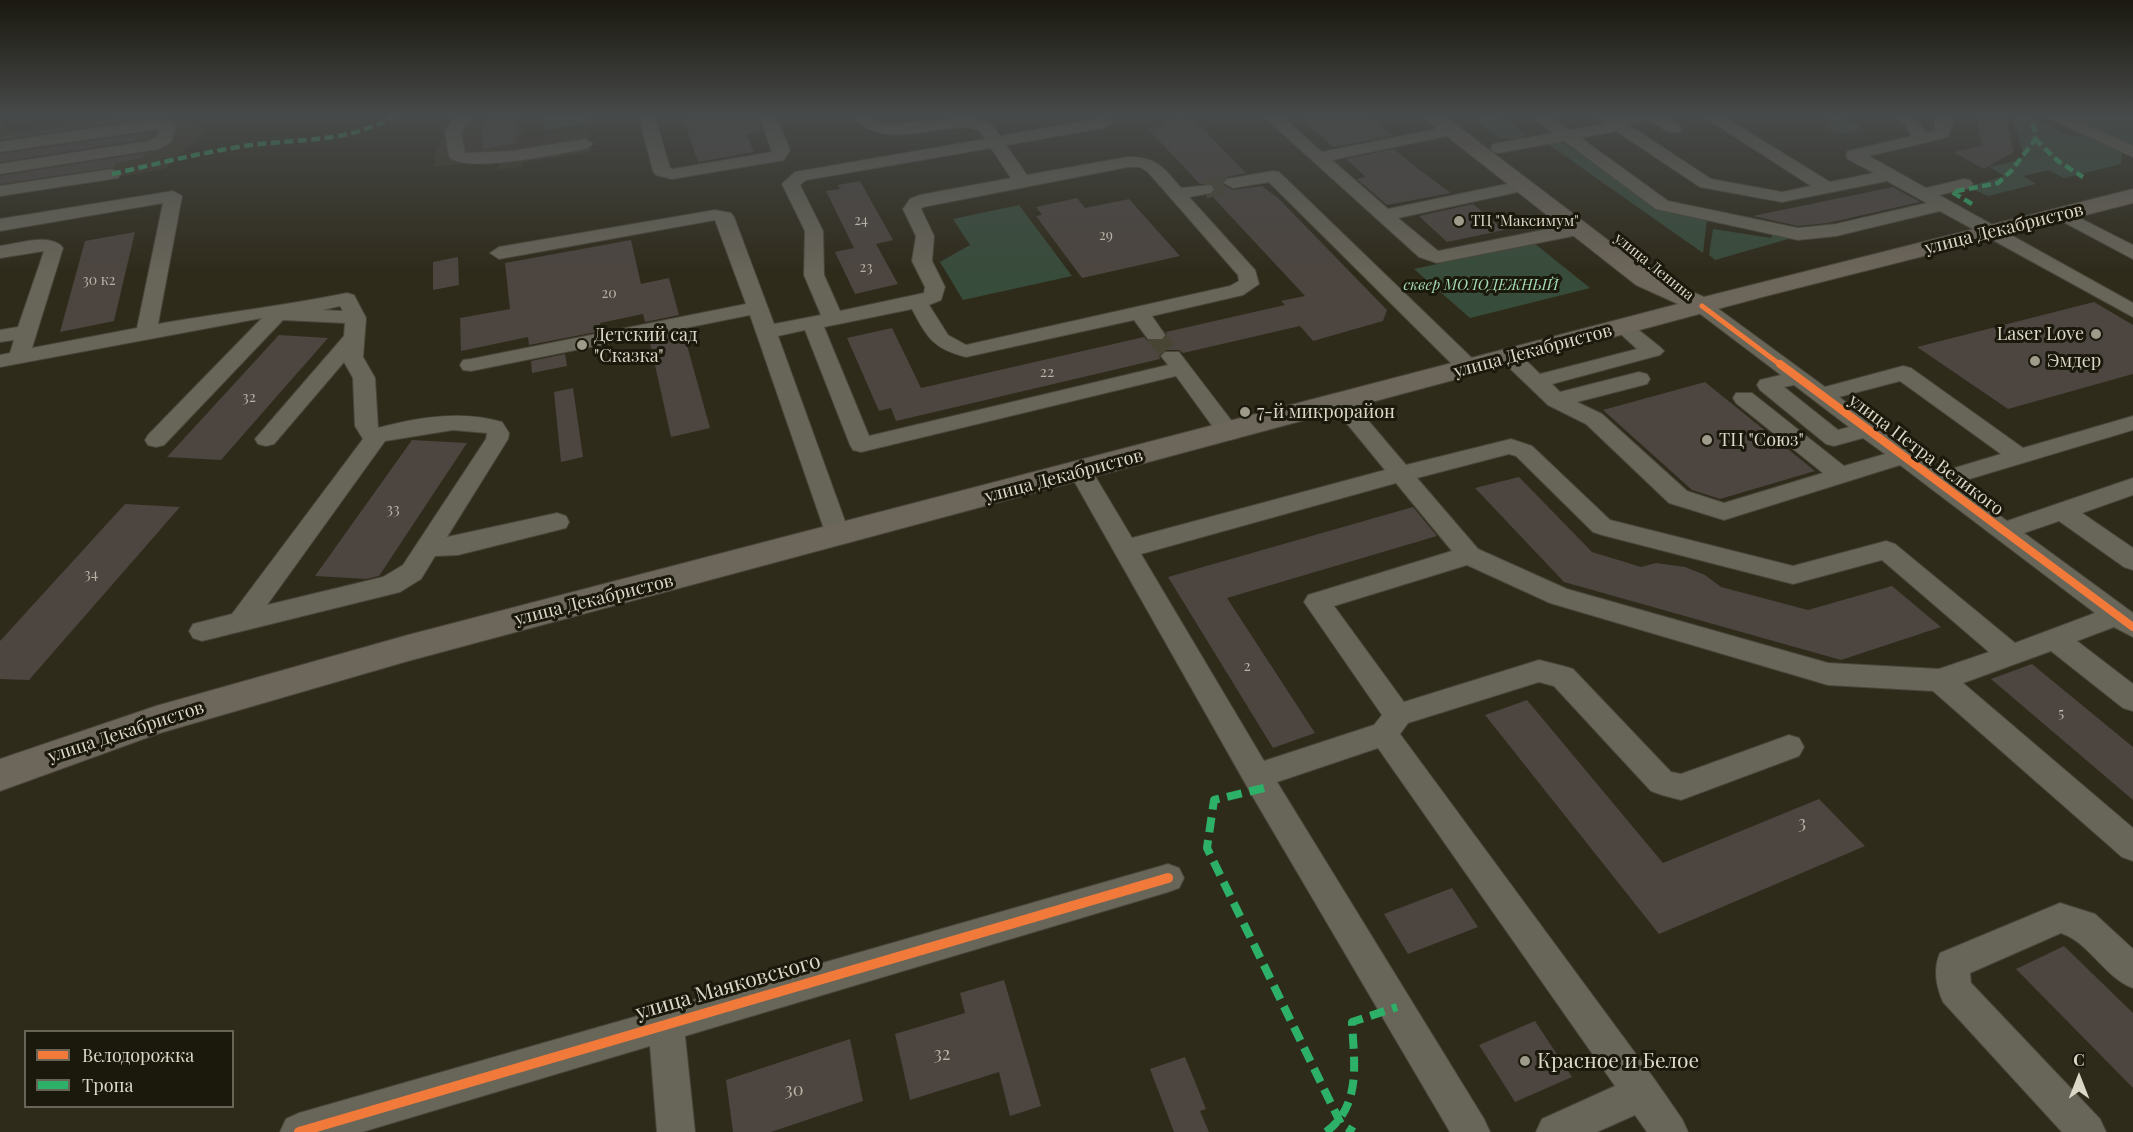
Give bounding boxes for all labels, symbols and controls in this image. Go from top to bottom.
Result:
street label: улица Декабристов [1922,199,2086,259]
place label: ТЦ "Максимум" [1471,212,1579,230]
house number: 24 [854,213,868,229]
marker: ТЦ "Максимум" [1452,214,1466,228]
house number: 29 [1099,228,1113,244]
street label: улица Ленина [1611,229,1697,305]
house number: 23 [859,260,873,276]
house number: 30 к2 [83,273,115,289]
park label: сквер МОЛОДЕЖНЫЙ [1403,276,1559,294]
house number: 20 [601,286,617,302]
street label: улица Декабристов [1452,320,1614,382]
place label: Laser Love [1997,323,2084,345]
place label: Детский сад "Сказка" [594,324,697,366]
marker: Laser Love [2089,327,2103,341]
marker: Детский сад "Сказка" [575,338,589,352]
place label: Эмдер [2047,350,2101,372]
marker: Эмдер [2028,354,2042,368]
house number: 22 [1040,363,1054,381]
house number: 32 [242,388,256,406]
street label: улица Петра Великого [1844,390,2008,520]
place label: 7-й микрорайон [1257,401,1395,423]
marker: 7-й микрорайон [1238,405,1252,419]
place label: ТЦ "Союз" [1719,429,1804,451]
marker: ТЦ "Союз" [1700,433,1714,447]
street label: улица Декабристов [983,445,1145,507]
house number: 33 [386,500,400,518]
house number: 34 [84,565,98,583]
street label: улица Декабристов [512,570,676,630]
house number: 2 [1243,657,1251,675]
street label: улица Декабристов [45,697,207,767]
house number: 5 [2058,704,2064,722]
house number: 3 [1798,812,1806,834]
street label: улица Маяковского [633,949,823,1025]
legend [24,1030,234,1108]
text: Велодорожка [82,1043,194,1067]
house number: 32 [934,1043,950,1065]
place label: Красное и Белое [1537,1048,1699,1074]
north arrow [2049,1048,2109,1108]
text: С [2073,1049,2085,1070]
marker: Красное и Белое [1518,1054,1532,1068]
text: Тропа [82,1073,133,1097]
house number: 30 [785,1079,803,1101]

